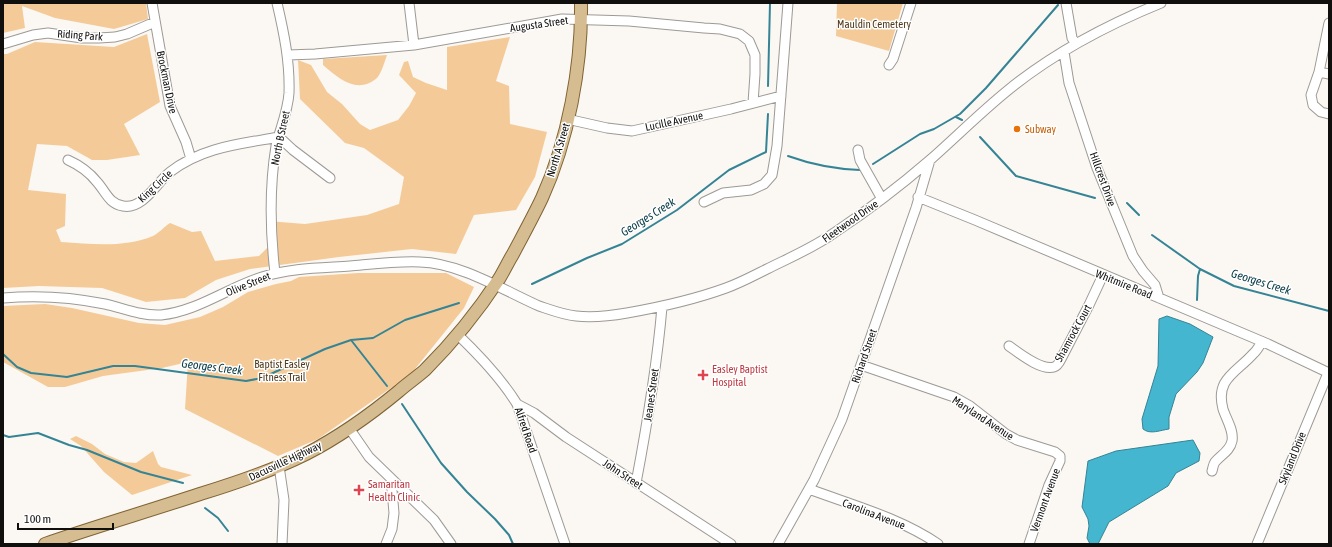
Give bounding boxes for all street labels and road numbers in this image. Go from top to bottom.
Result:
street label: Augusta Street [509,14,569,34]
street label: Riding Park [57,27,103,43]
street label: Brockman Drive [155,50,179,114]
street label: Lucille Avenue [644,109,704,133]
street label: North B Street [268,110,292,166]
street label: North A Street [544,122,572,178]
street label: Hillcrest Drive [1088,150,1118,208]
street label: King Circle [136,167,174,205]
street label: Fleetwood Drive [820,197,880,245]
street label: Whitmire Road [1094,267,1154,301]
street label: Olive Street [224,270,272,298]
street label: Shamrock Court [1052,302,1094,364]
street label: Richard Street [849,327,879,385]
street label: Jeanes Street [641,368,661,422]
street label: Maryland Avenue [950,394,1016,442]
street label: Alfred Road [513,406,539,454]
street label: Skyland Drive [1276,430,1308,486]
street label: Dacusville Highway [247,439,324,483]
street label: John Street [601,457,645,491]
street label: Vermont Avenue [1028,467,1062,533]
street label: Carolina Avenue [841,497,907,531]

